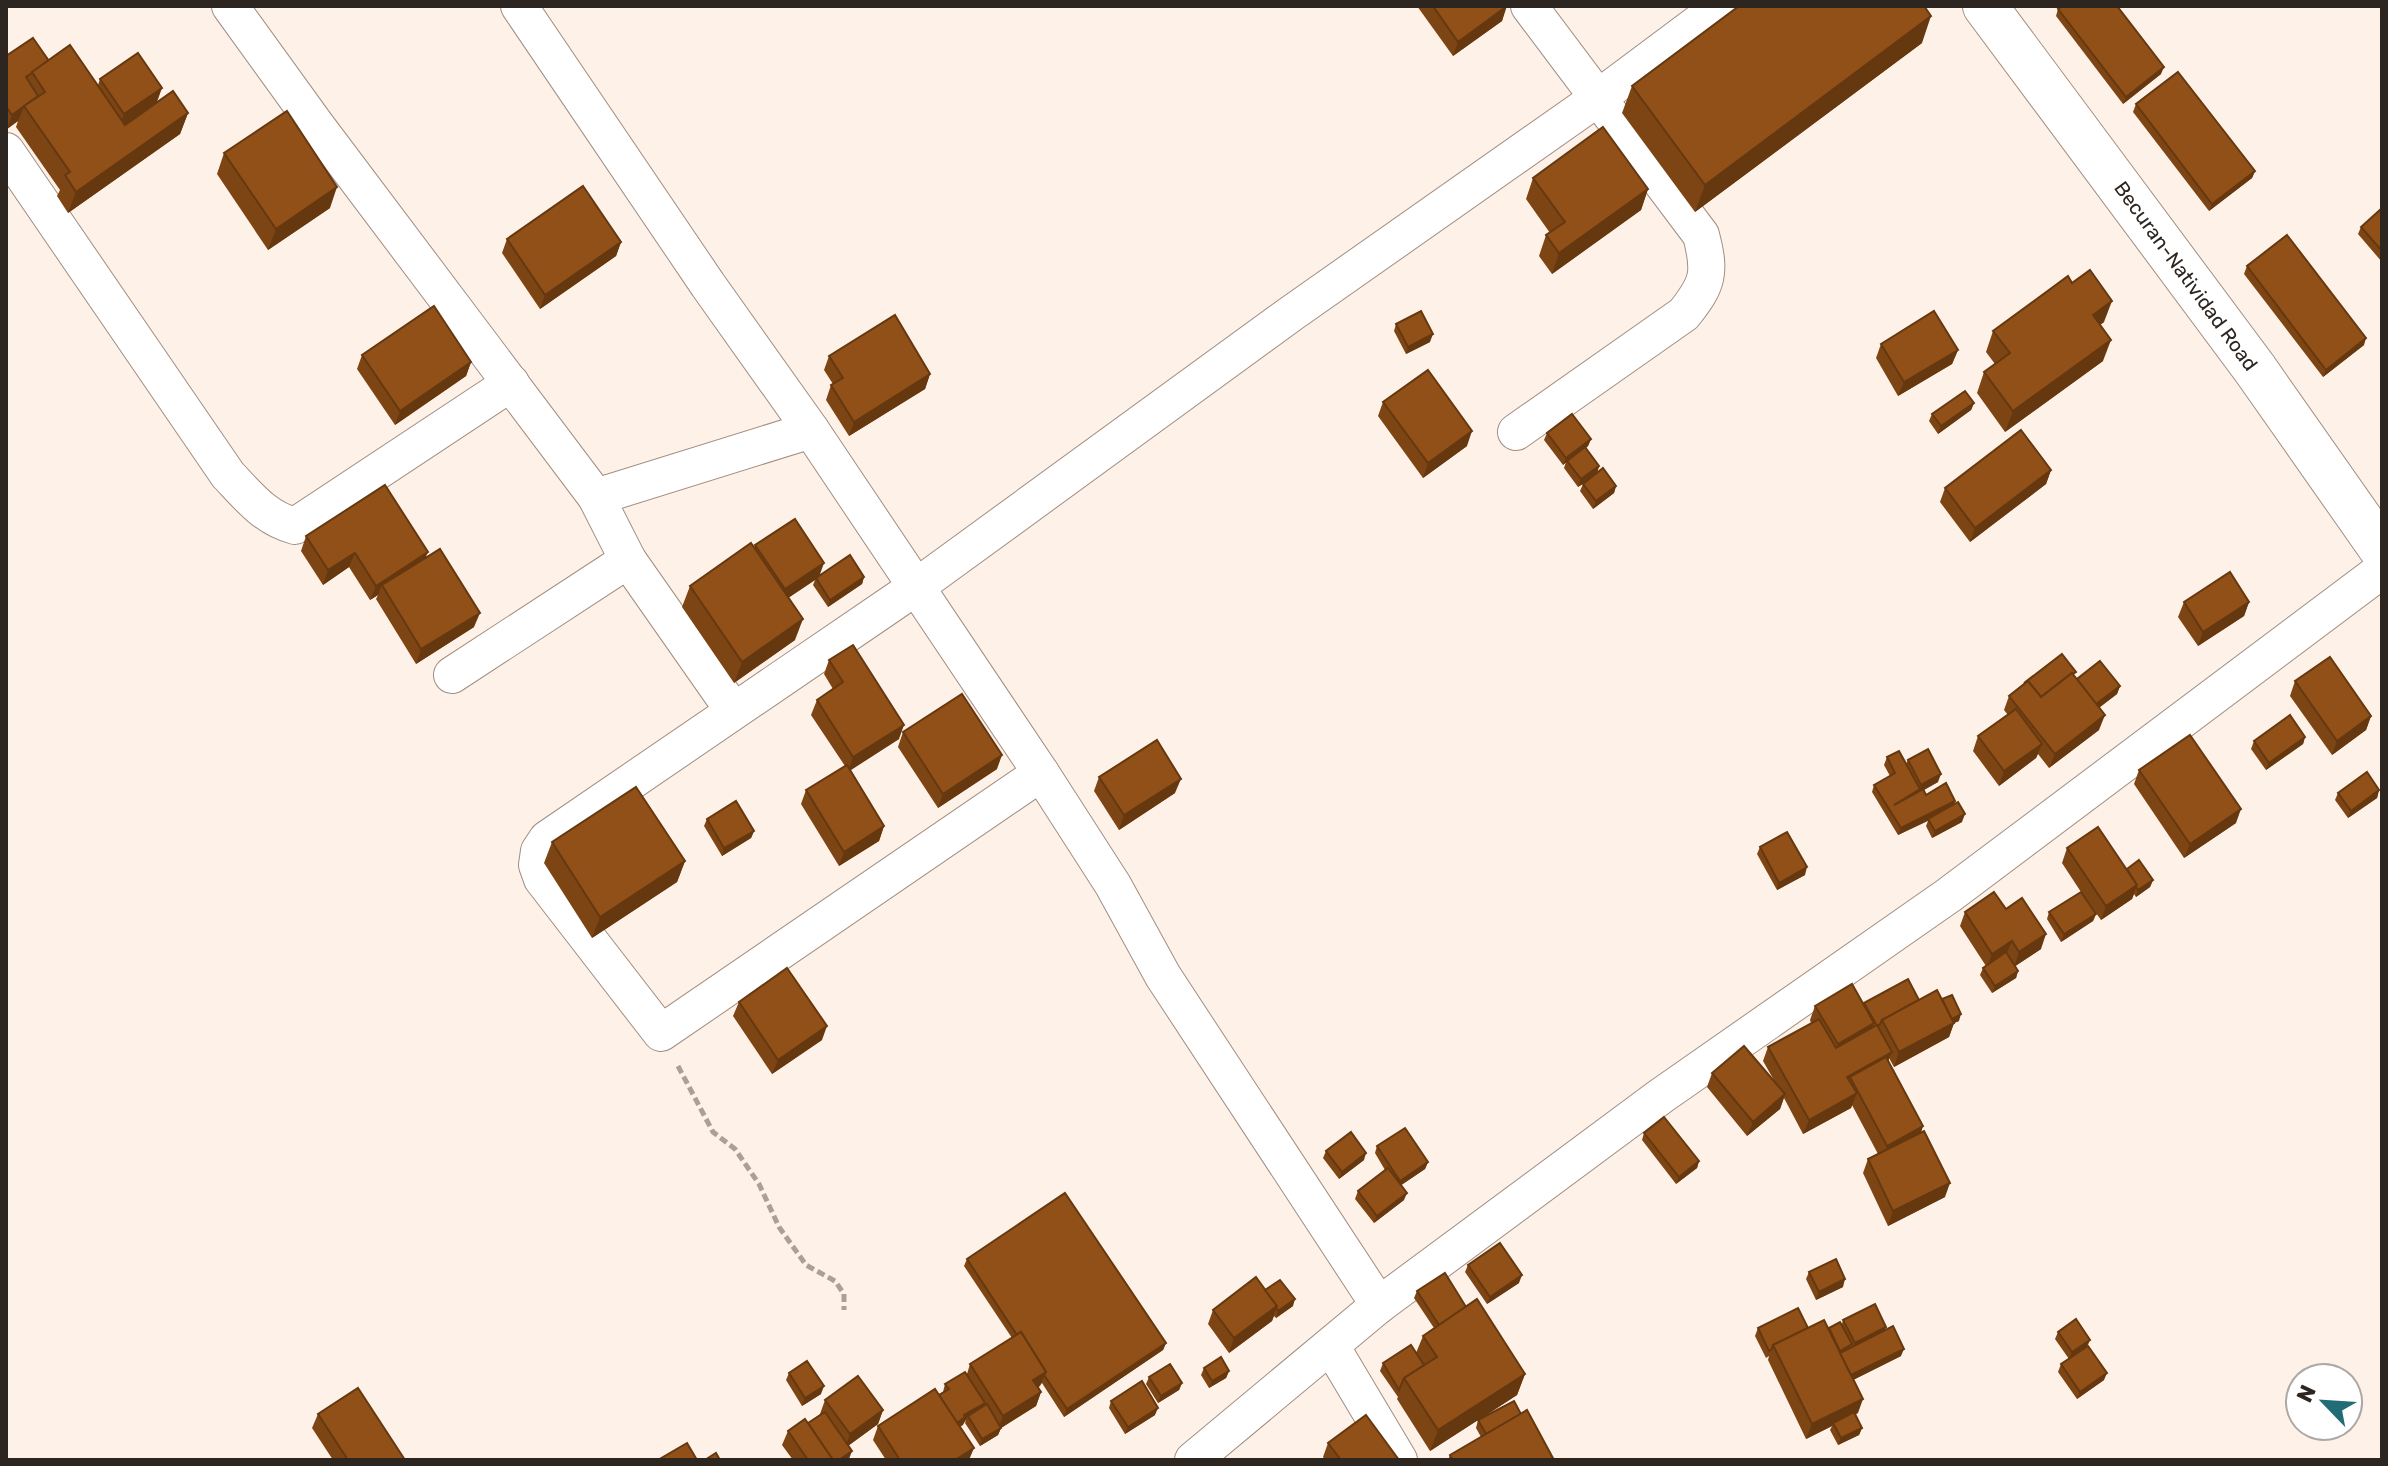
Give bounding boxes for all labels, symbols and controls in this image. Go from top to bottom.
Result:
street label: Becuran-Natividad Road [2109,177,2263,375]
north arrow [2284,1362,2364,1442]
text: N [2291,1381,2322,1407]

